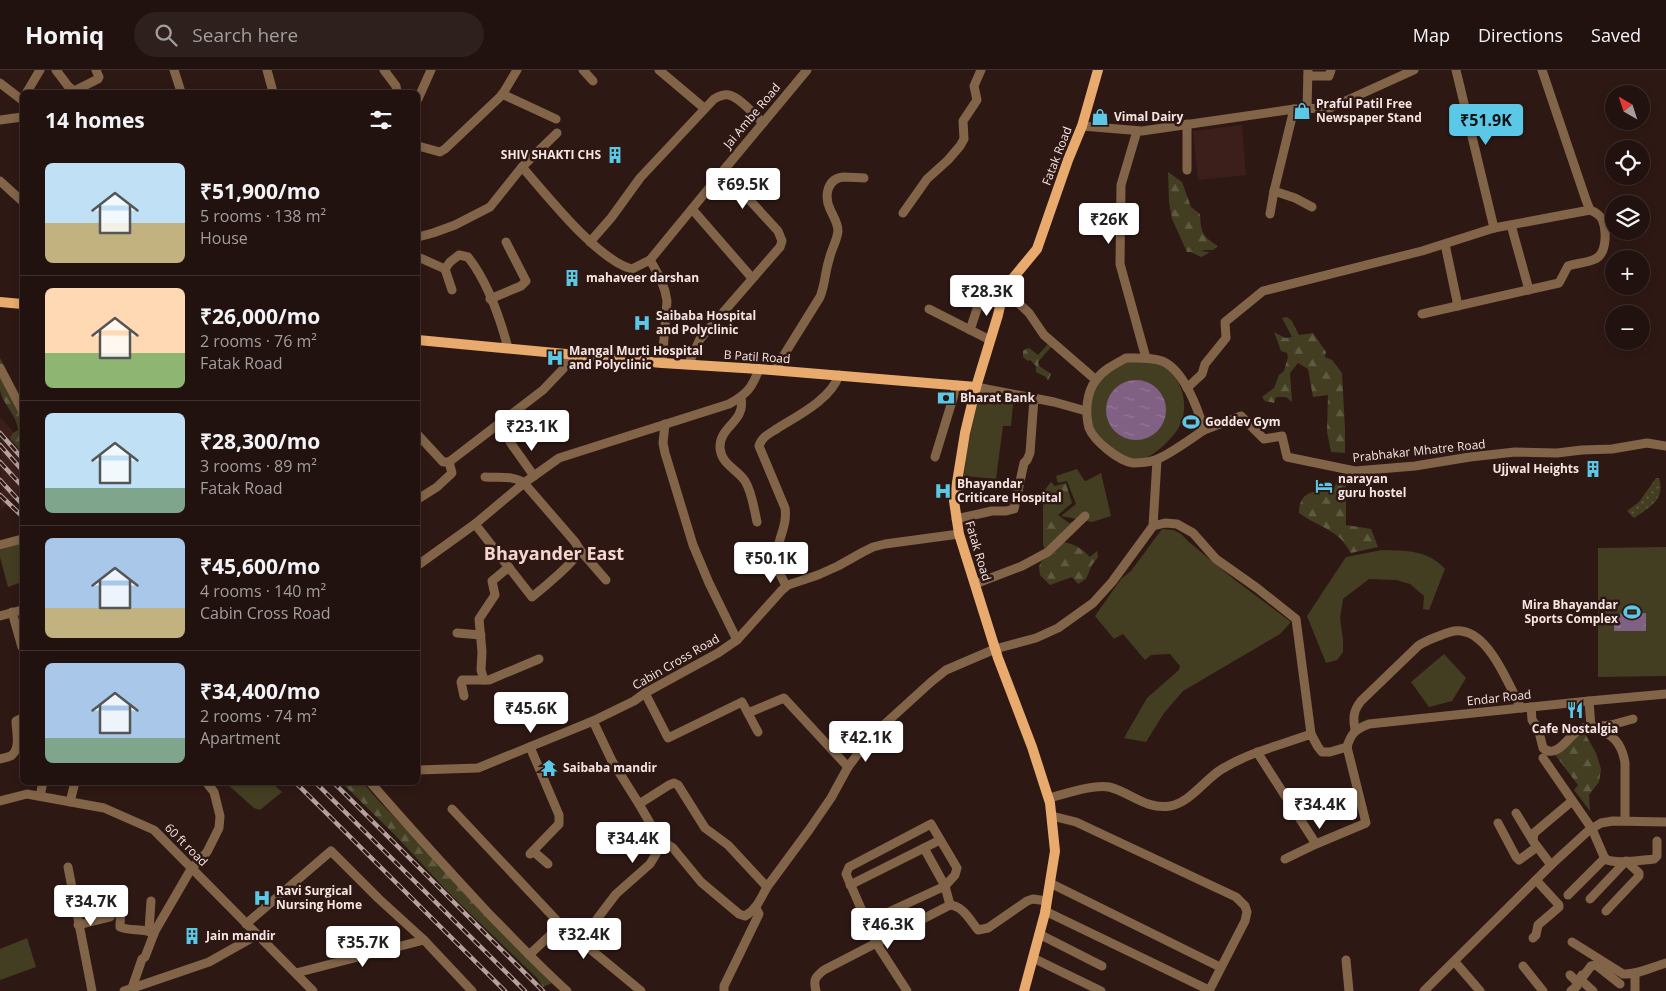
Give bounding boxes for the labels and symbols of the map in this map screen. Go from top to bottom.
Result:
street label: Jai Ambe Road [719,79,784,153]
north arrow [1605,85,1650,130]
place label: Praful Patil Free Newspaper Stand [1316,95,1422,126]
shop icon: Praful Patil Free Newspaper Stand [1292,101,1312,121]
pin: ₹51.9K [1445,104,1527,146]
shop icon: Vimal Dairy [1090,107,1110,127]
place label: Vimal Dairy [1114,108,1184,125]
street label: Fatak Road [1038,124,1076,188]
building icon: SHIV SHAKTI CHS [605,145,625,165]
place label: SHIV SHAKTI CHS [501,146,601,163]
pin: ₹69.5K [702,168,784,210]
pin: ₹26K [1079,202,1139,245]
building icon: mahaveer darshan [562,268,582,288]
place label: mahaveer darshan [586,269,699,286]
pin: ₹28.3K [946,274,1028,317]
place label: Saibaba Hospital and Polyclinic [656,307,756,338]
hospital icon: Saibaba Hospital and Polyclinic [632,313,652,333]
place label: Mangal Murti Hospital and Polyclinic [569,342,703,373]
street label: B Patil Road [723,346,791,367]
hospital icon: Mangal Murti Hospital and Polyclinic [545,348,565,368]
bank icon: Bharat Bank [936,388,956,408]
place label: Bharat Bank [960,389,1035,406]
pin: ₹23.1K [491,410,573,452]
sports icon: Goddev Gym [1181,412,1201,432]
place label: Goddev Gym [1205,413,1281,430]
street label: Prabhakar Mhatre Road [1352,435,1486,466]
building icon: Ujjwal Heights [1583,459,1603,479]
place label: Ujjwal Heights [1493,460,1579,477]
place label: narayan guru hostel [1338,470,1406,501]
place label: Bhayandar Criticare Hospital [957,475,1062,506]
hotel icon: narayan guru hostel [1314,476,1334,496]
hospital icon: Bhayandar Criticare Hospital [933,481,953,501]
street label: Fatak Road [961,519,996,583]
district label: Bhayander East [484,541,624,565]
pin: ₹50.1K [730,542,812,584]
place label: Mira Bhayandar Sports Complex [1522,596,1619,627]
sports icon: Mira Bhayandar Sports Complex [1622,602,1642,622]
street label: Cabin Cross Road [629,630,722,693]
street label: Endar Road [1466,686,1532,709]
pin: ₹45.6K [490,692,572,734]
restaurant icon: Cafe Nostalgia [1565,700,1585,720]
pin: ₹42.1K [825,720,907,763]
place label: Cafe Nostalgia [1532,720,1618,737]
temple icon: Saibaba mandir [539,758,559,778]
place label: Saibaba mandir [563,759,657,776]
pin: ₹34.4K [1279,788,1361,830]
street label: 60 ft road [161,819,212,870]
pin: ₹34.4K [592,822,674,864]
place label: Ravi Surgical Nursing Home [276,882,362,913]
pin: ₹34.7K [50,884,132,927]
hospital icon: Ravi Surgical Nursing Home [252,888,272,908]
pin: ₹46.3K [847,908,929,950]
pin: ₹32.4K [543,918,625,960]
building icon: Jain mandir [182,926,202,946]
pin: ₹35.7K [322,926,404,968]
place label: Jain mandir [205,927,276,944]

